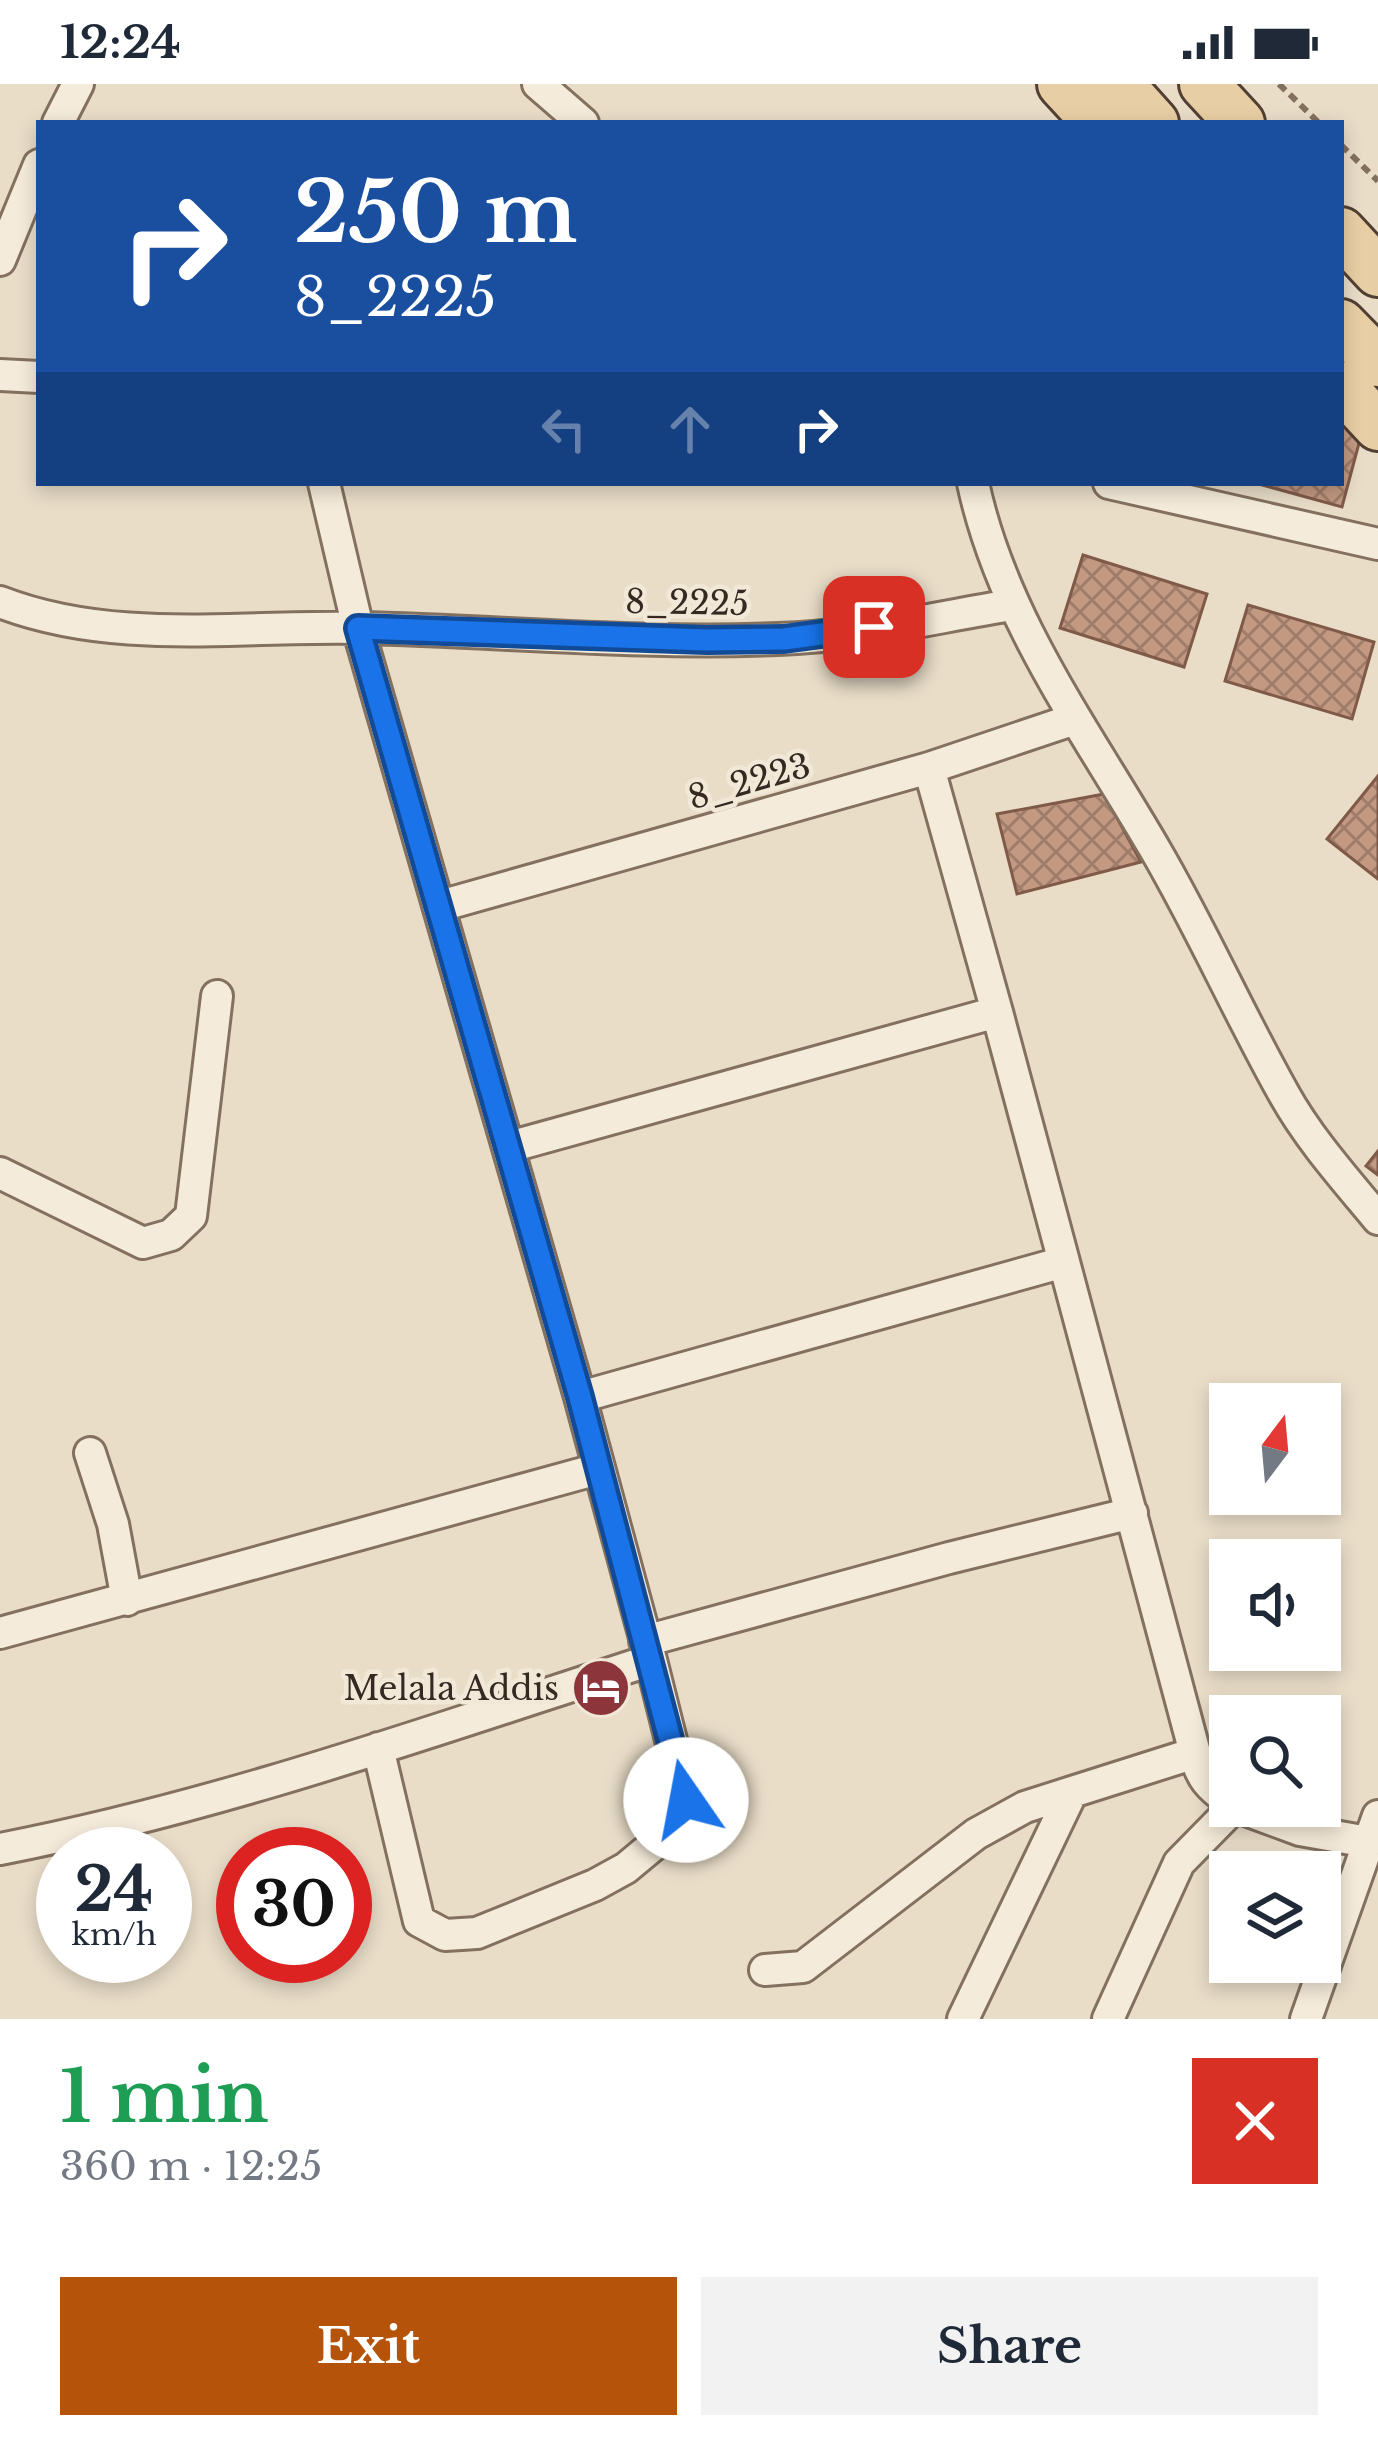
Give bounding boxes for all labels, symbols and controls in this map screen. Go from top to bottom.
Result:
text: 12:24 [60,14,181,70]
text: 250 m [294,161,577,265]
icon: right [96,168,252,324]
text: 8_2225 [294,264,496,331]
icon: left [531,396,597,462]
icon: ahead [657,396,723,462]
icon: right [783,396,849,462]
pin [823,576,925,678]
street label: 8_2225 [625,581,749,624]
icon: arrive [841,594,907,660]
street label: 8_2223 [683,745,815,818]
north arrow [1209,1383,1341,1515]
map controls [1209,1383,1341,1983]
button: sound [1209,1539,1341,1671]
hotel icon: Melala Addis [570,1657,632,1719]
place label: Melala Addis [343,1668,559,1709]
button: search [1209,1695,1341,1827]
position arrow [623,1737,749,1863]
speed limit sign: 30 [216,1827,372,1983]
button: layers [1209,1851,1341,1983]
text: 24 [75,1853,153,1927]
text: km/h [71,1916,157,1953]
text: 1 min [60,2052,269,2141]
button: close [1192,2058,1318,2184]
text: 360 m · 12:25 [60,2142,322,2191]
button: Exit [60,2277,677,2415]
button: Share [701,2277,1318,2415]

